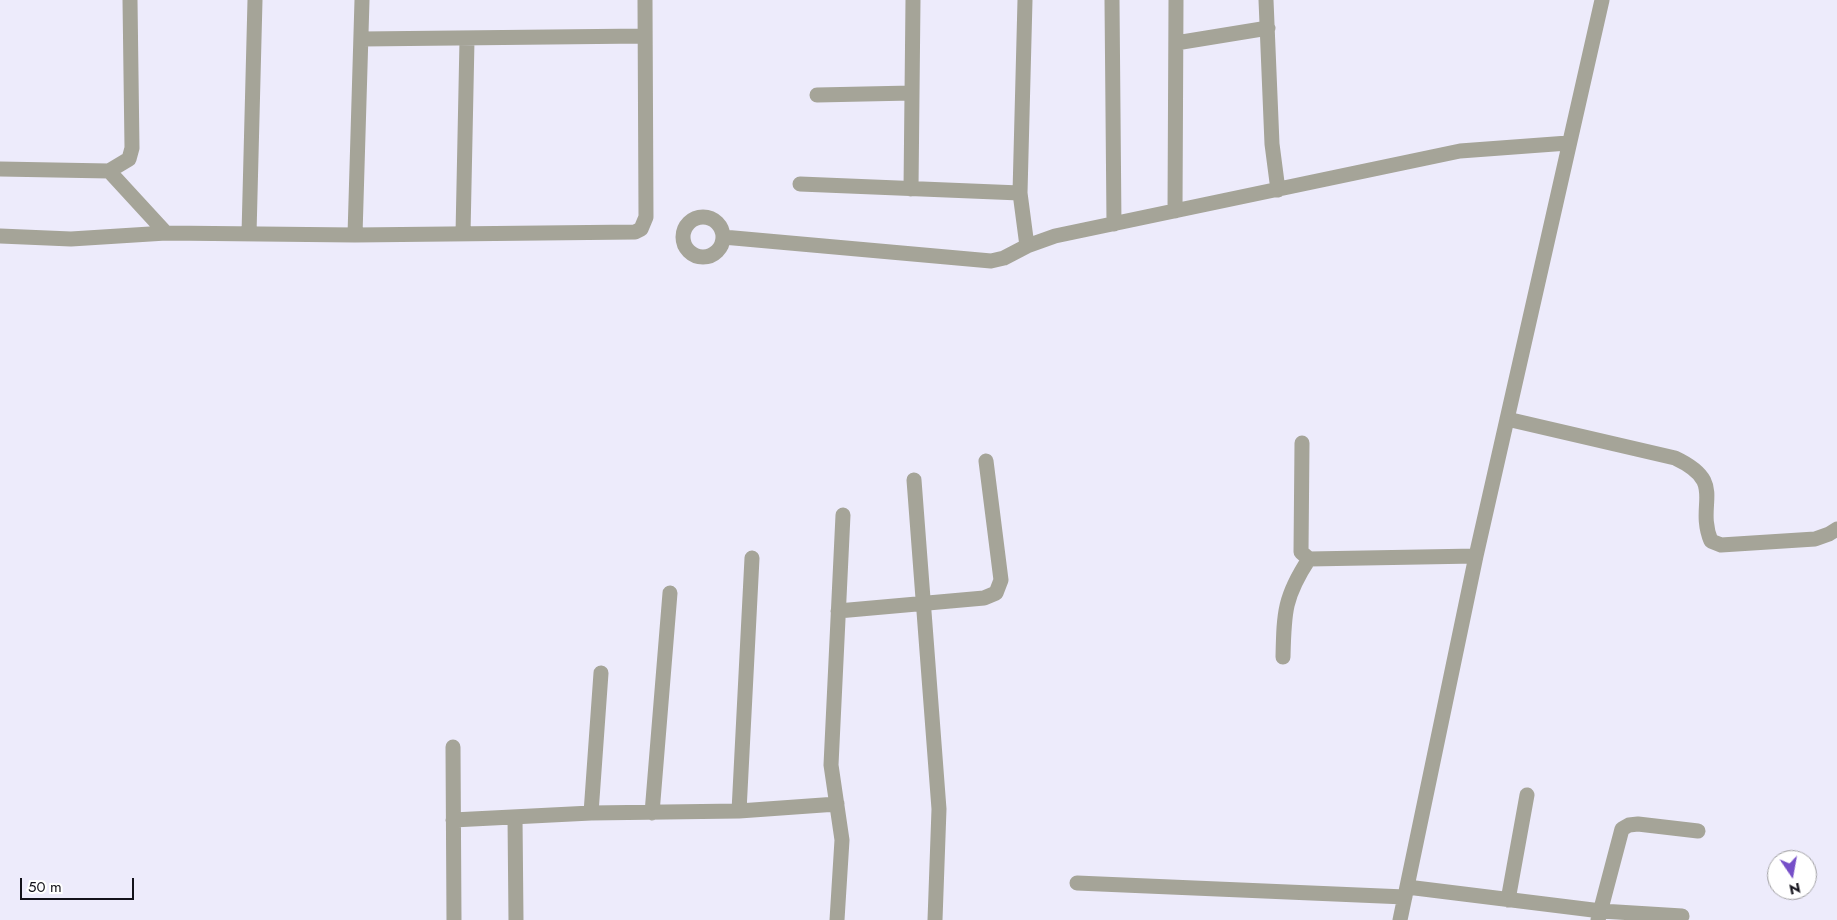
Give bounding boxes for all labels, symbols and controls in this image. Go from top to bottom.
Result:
north arrow [1767,850,1817,900]
scale bar [22,868,136,900]
text: 50 m [28,876,62,898]
text: N [1787,878,1802,900]

